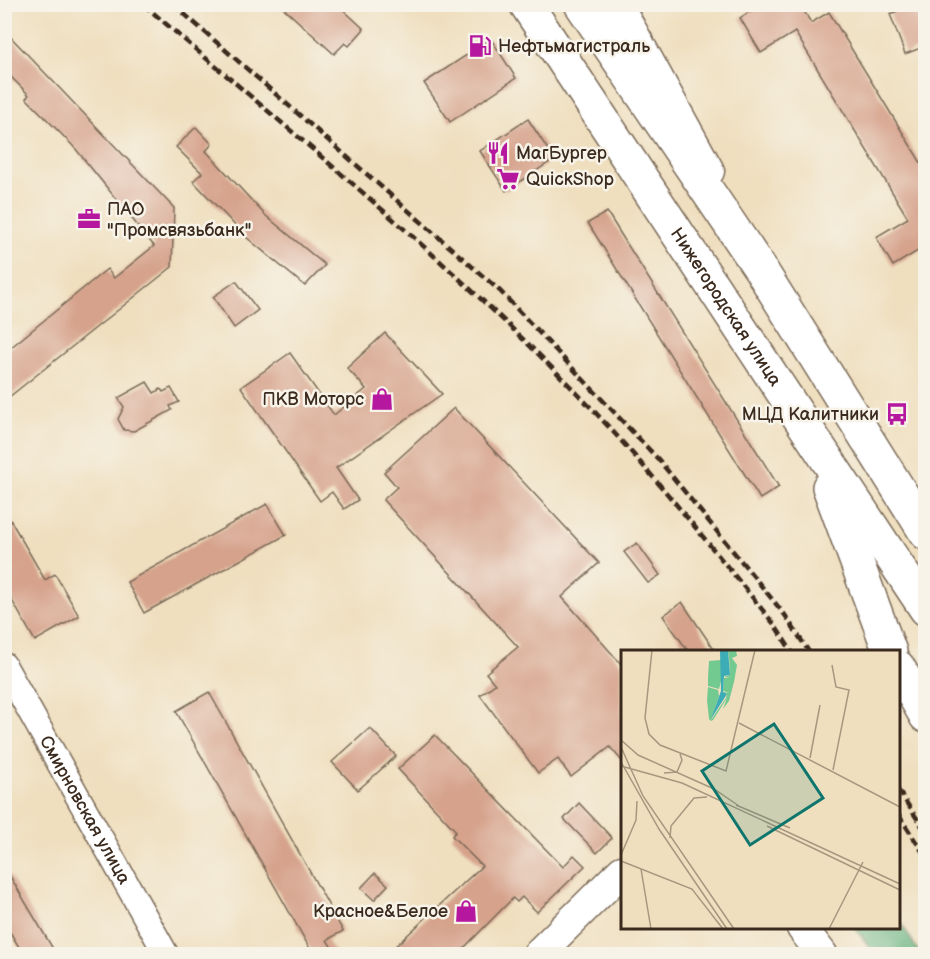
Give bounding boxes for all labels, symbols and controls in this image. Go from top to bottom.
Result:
fuel station icon: Нефтьмагистраль [467,33,493,59]
place label: Нефтьмагистраль [498,36,650,57]
restaurant icon: МагБургер [485,140,511,166]
place label: МагБургер [516,143,607,164]
supermarket icon: QuickShop [495,166,521,192]
place label: QuickShop [526,169,614,190]
place label: ПАО "Промсвязьбанк" [107,199,251,241]
office icon: ПАО "Промсвязьбанк" [76,206,102,232]
street label: Нижегородская улица [666,224,786,390]
shop icon: ПКВ Моторс [369,386,395,412]
place label: ПКВ Моторс [262,389,364,410]
bus stop icon: МЦД Калитники [884,401,910,427]
place label: МЦД Калитники [742,404,879,425]
inset map [621,650,900,929]
street label: Смирновская улица [35,732,135,888]
shop icon: Красное&Белое [453,898,479,924]
place label: Красное&Белое [313,901,448,922]

